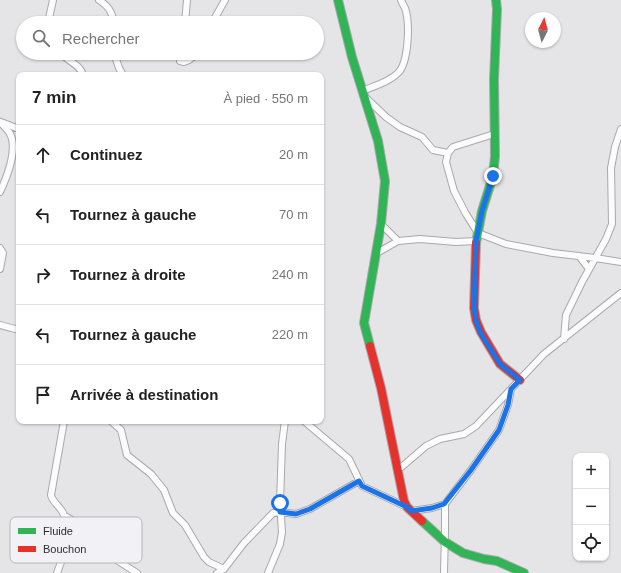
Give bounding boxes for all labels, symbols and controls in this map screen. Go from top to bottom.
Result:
north arrow [525,12,561,48]
search box [16,16,324,60]
icon: search [30,27,52,49]
text: Rechercher [62,30,140,47]
text: 7 min [32,88,76,107]
text: À pied · 550 m [223,91,308,106]
icon: ahead [32,144,54,166]
text: Continuez [70,146,143,163]
text: 20 m [279,147,308,162]
route end [484,167,502,185]
icon: left [32,204,54,226]
text: Tournez à gauche [70,206,196,223]
text: 70 m [279,207,308,222]
icon: right [32,264,54,286]
text: Tournez à droite [70,266,186,283]
text: 240 m [272,267,308,282]
icon: left [32,324,54,346]
text: Tournez à gauche [70,326,196,343]
text: 220 m [272,327,308,342]
icon: arrive [32,384,54,406]
text: Arrivée à destination [70,386,218,403]
map controls [573,453,609,561]
button: + [573,453,609,489]
button: − [573,489,609,525]
route start [271,494,289,512]
legend [10,517,142,563]
text: Fluide [43,525,73,537]
button: locate [573,525,609,561]
text: Bouchon [43,543,86,555]

